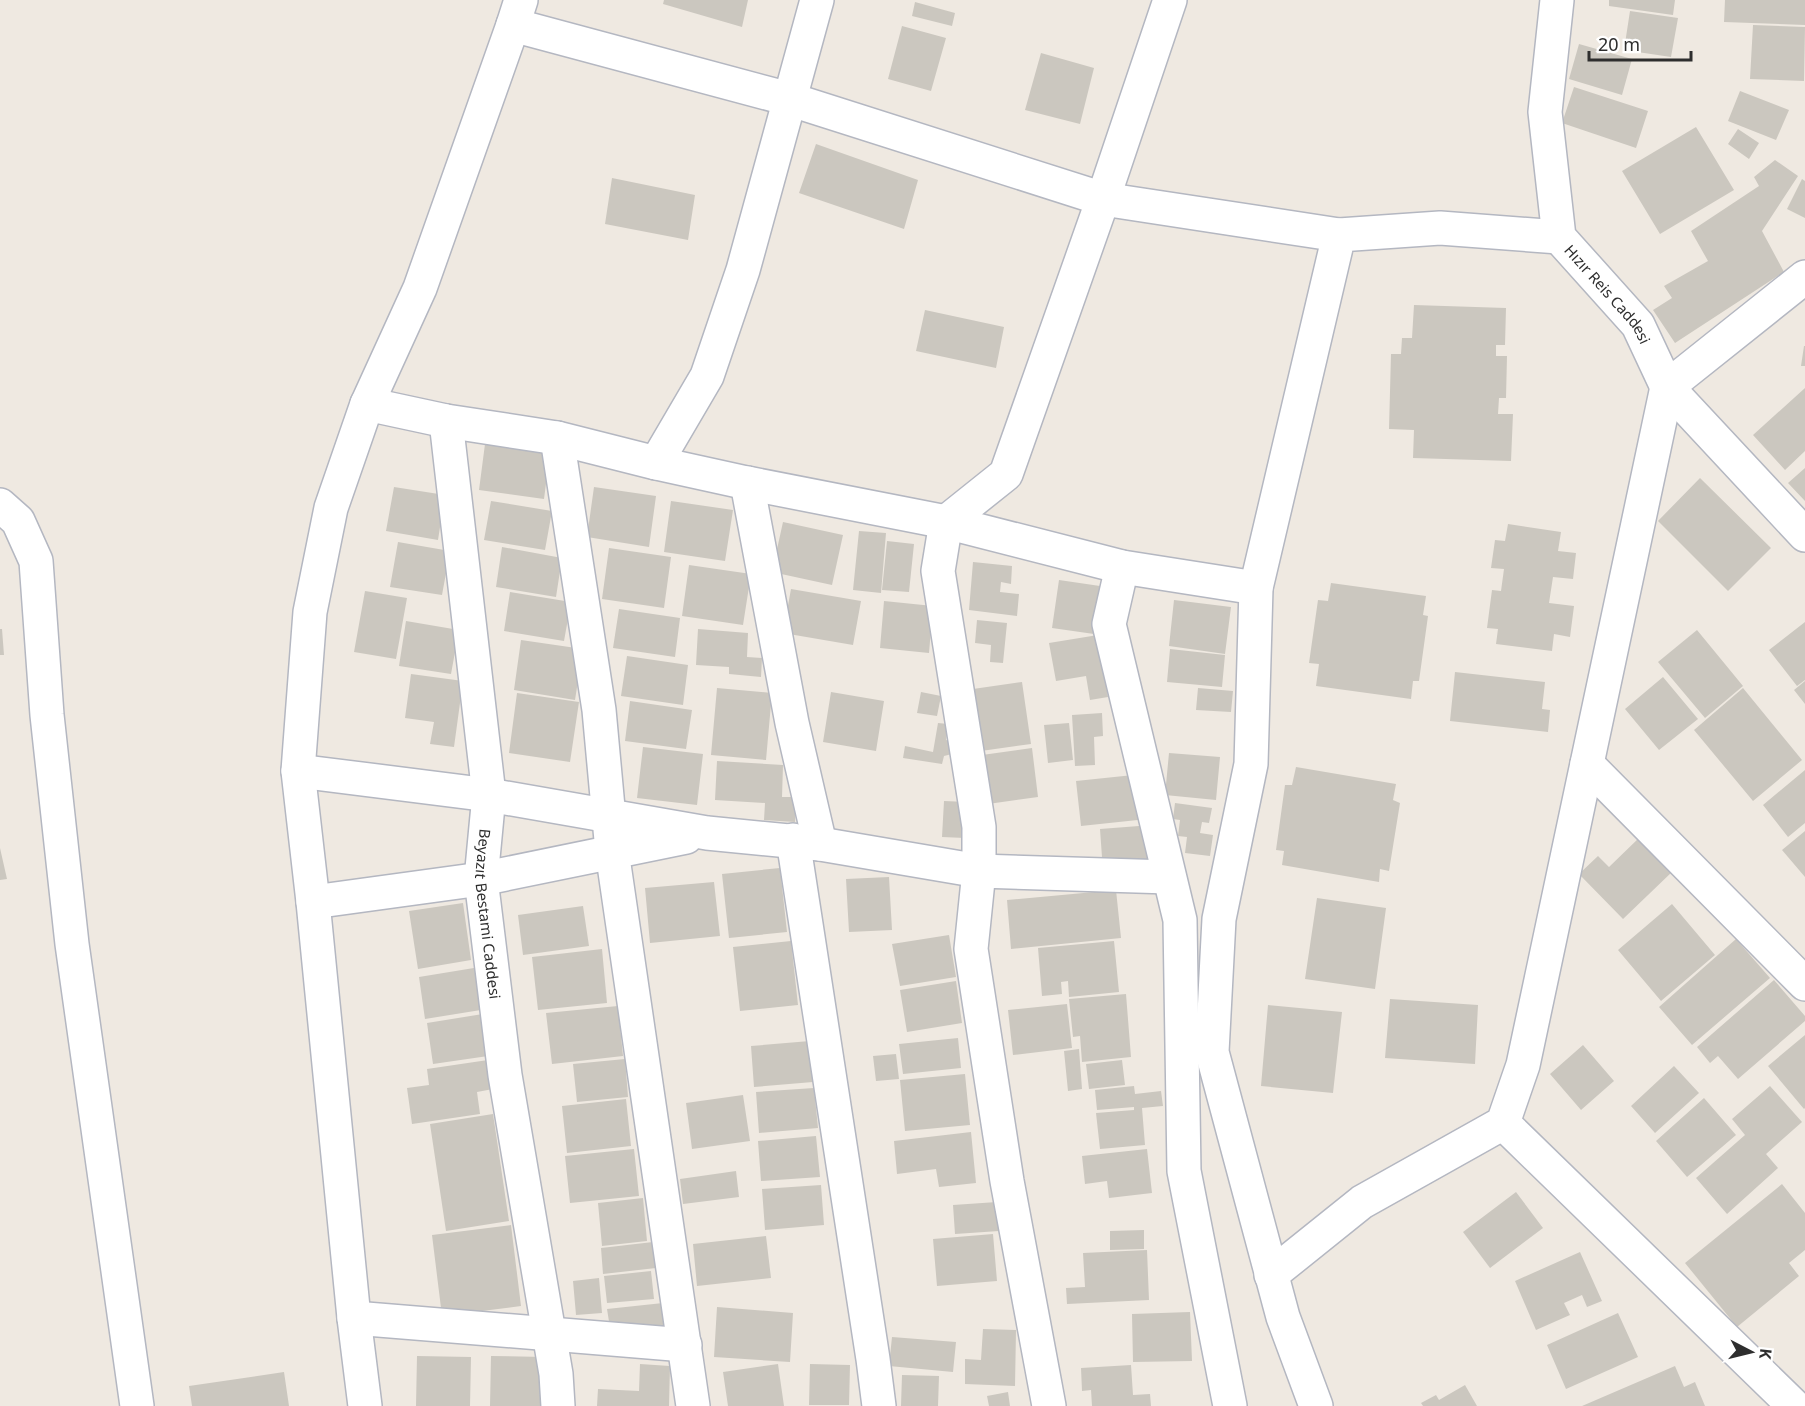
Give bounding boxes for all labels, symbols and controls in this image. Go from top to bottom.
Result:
scale bar [1589,24,1691,62]
text: 20 m [1598,32,1640,56]
street label: Hızır Reis Caddesi [1560,240,1655,347]
street label: Beyazıt Bestami Caddesi [471,828,506,1000]
north arrow [1721,1322,1781,1382]
text: K [1754,1347,1777,1361]

